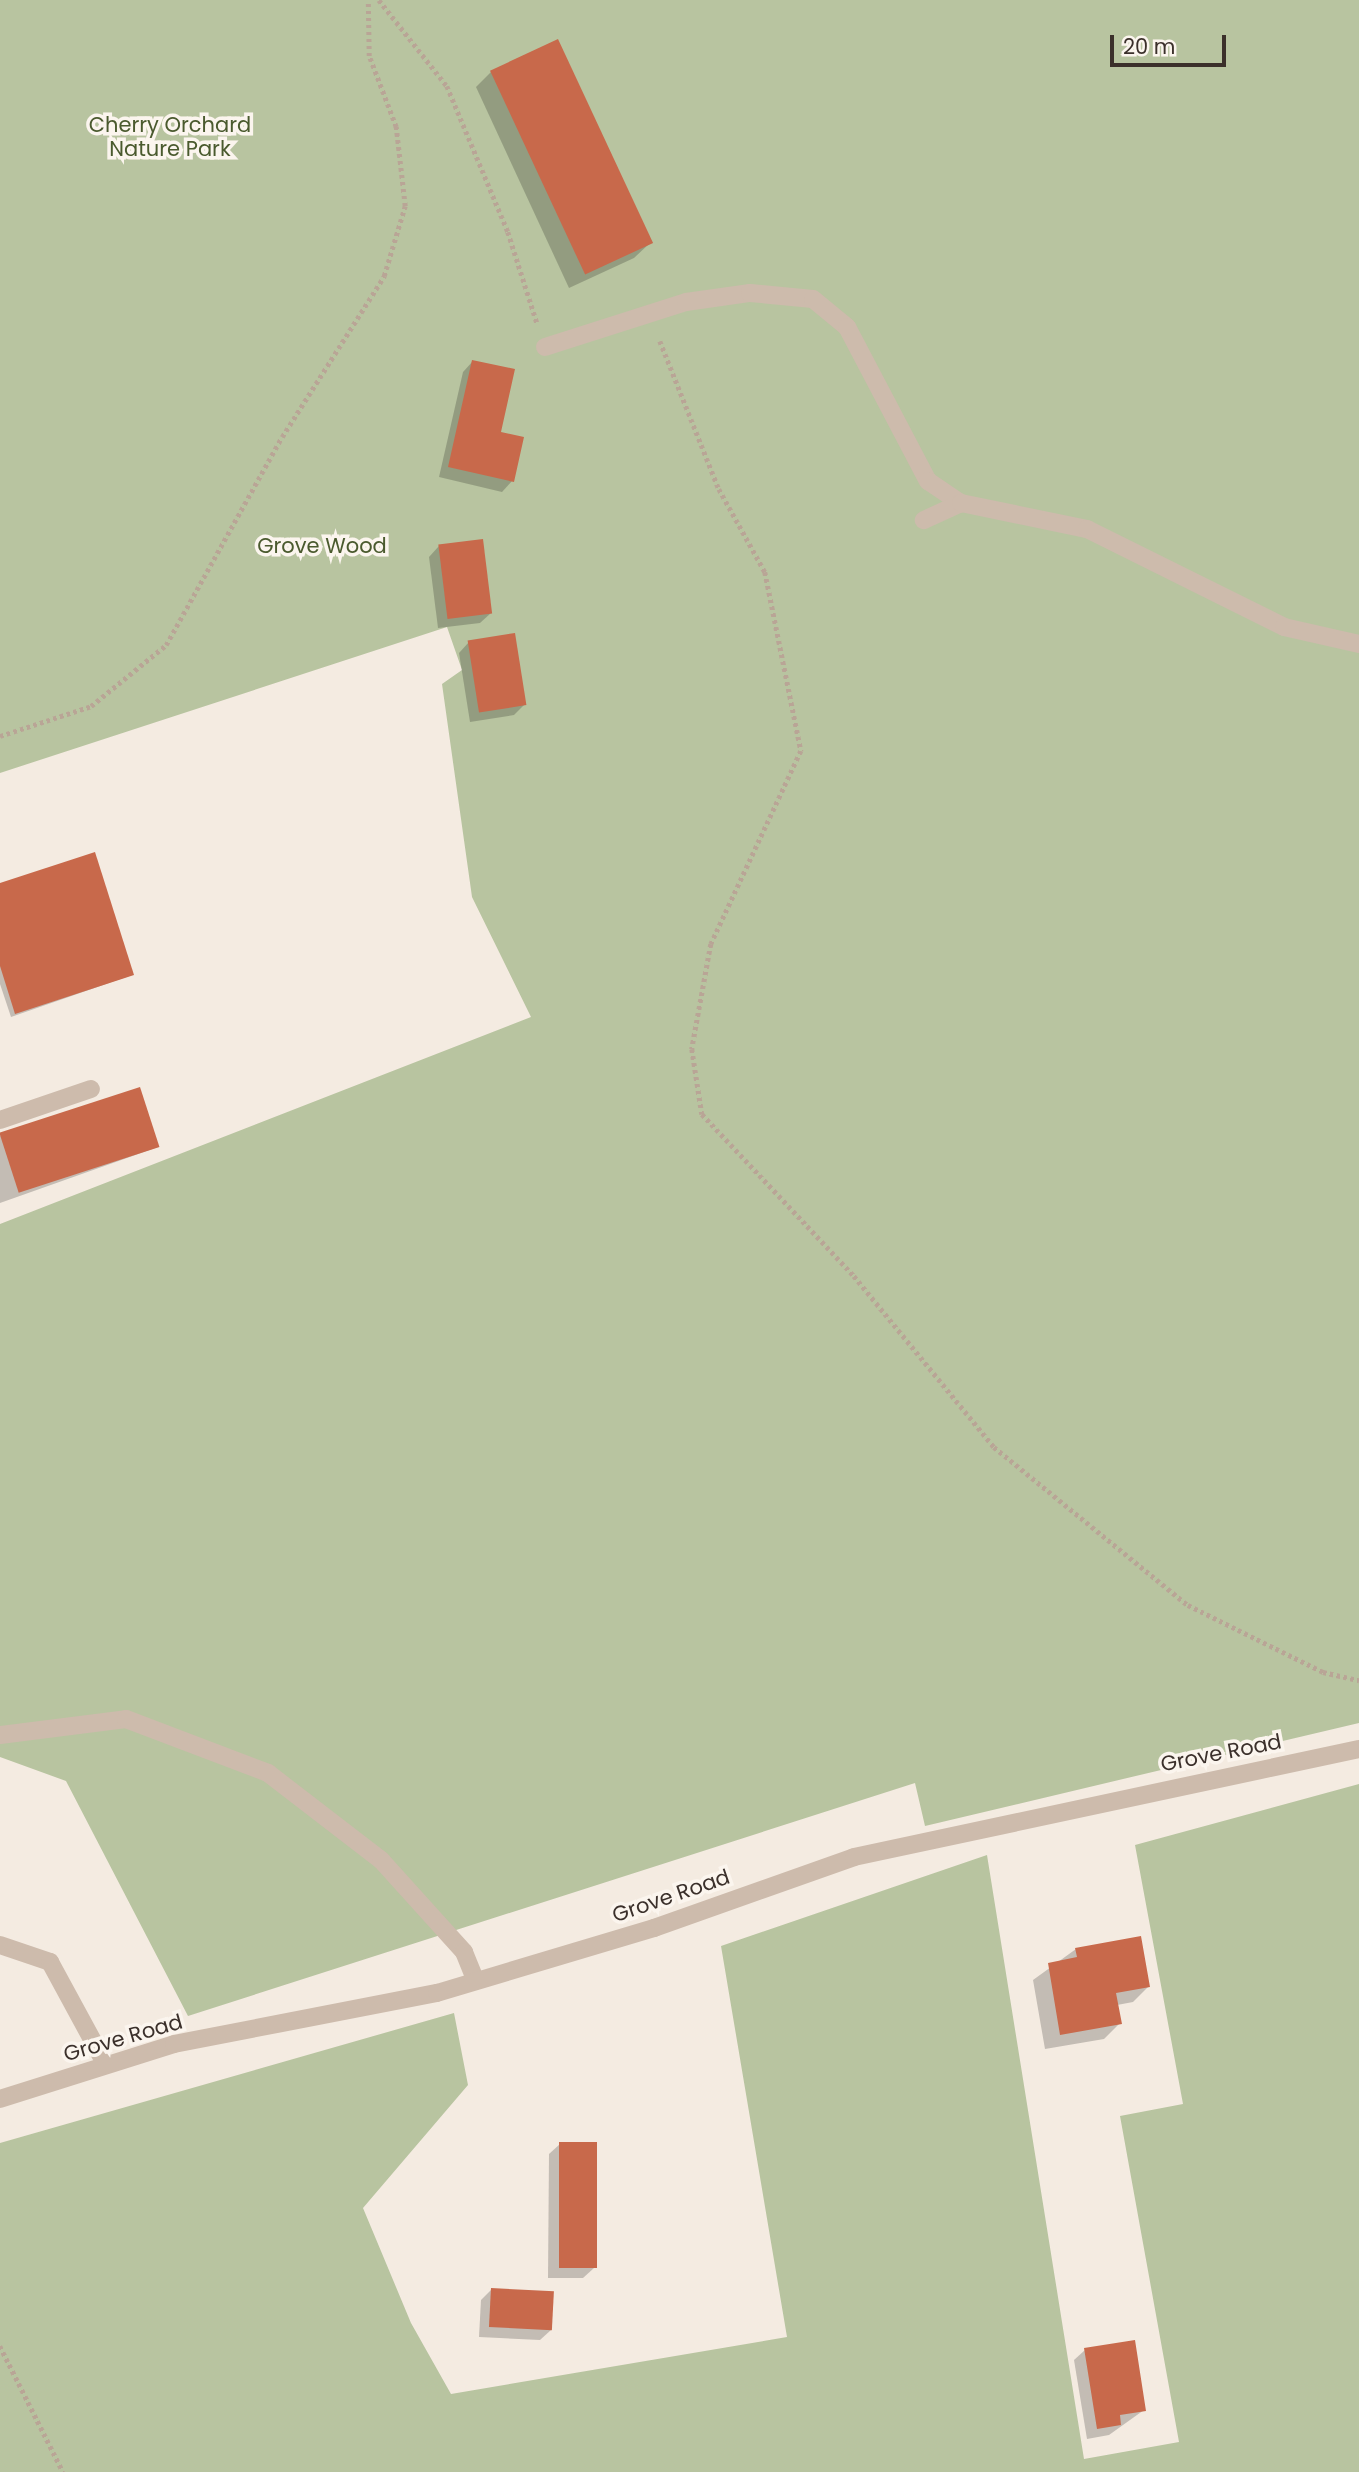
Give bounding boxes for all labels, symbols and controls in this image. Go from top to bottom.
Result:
scale bar [1114,21,1230,65]
text: 20 m [1123,32,1176,61]
park label: Cherry Orchard Nature Park [89,112,251,162]
park label: Grove Wood [257,533,387,559]
street label: Grove Road [1158,1729,1284,1777]
street label: Grove Road [609,1864,733,1928]
street label: Grove Road [61,2009,185,2067]

